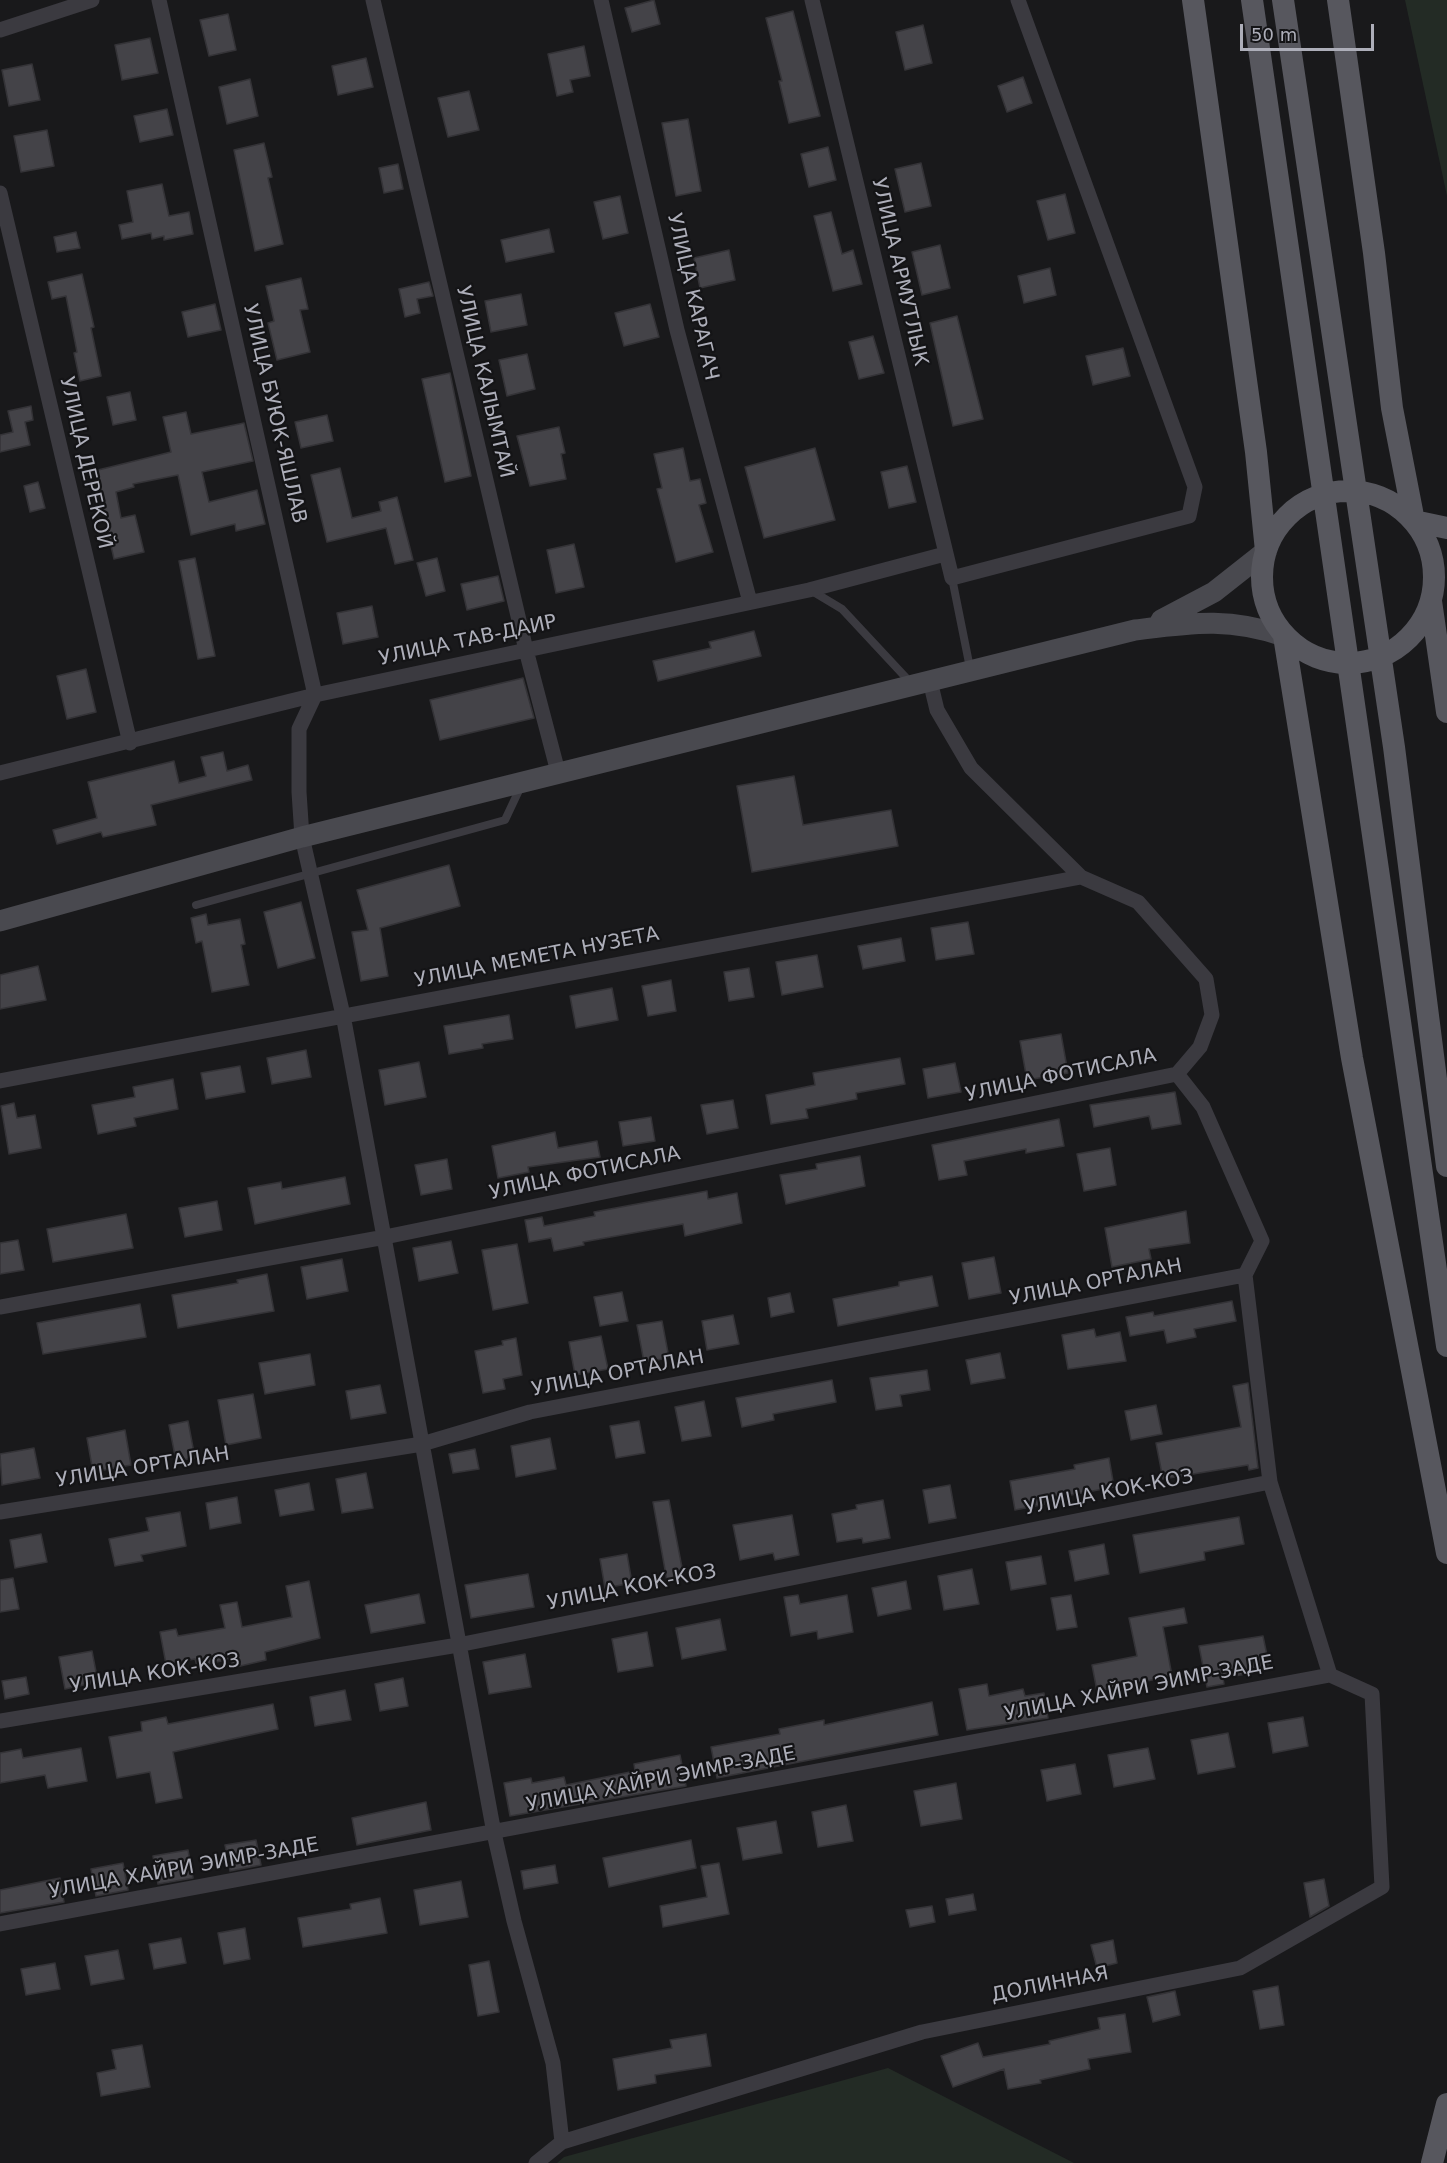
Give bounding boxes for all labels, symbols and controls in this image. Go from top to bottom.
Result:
scale bar [1243,12,1376,50]
text: 50 m [1251,24,1297,45]
street label: УЛИЦА АРМУТЛЫК [866,176,932,368]
street label: УЛИЦА КАРАГАЧ [661,211,723,383]
street label: УЛИЦА КАЛЫМТАЙ [450,284,518,480]
street label: УЛИЦА БУЮК-ЯШЛАВ [237,302,311,526]
street label: УЛИЦА ДЕРЕКОЙ [54,375,116,551]
street label: УЛИЦА ТАВ-ДАИР [377,610,559,672]
street label: УЛИЦА МЕМЕТА НУЗЕТА [413,923,661,993]
street label: УЛИЦА ФОТИСАЛА [963,1044,1159,1108]
street label: УЛИЦА ФОТИСАЛА [487,1142,683,1206]
street label: УЛИЦА ОРТАЛАН [1008,1255,1184,1311]
street label: УЛИЦА ОРТАЛАН [530,1346,706,1402]
street label: УЛИЦА ОРТАЛАН [55,1442,231,1494]
street label: УЛИЦА КОК-КОЗ [1022,1465,1196,1521]
street label: УЛИЦА КОК-КОЗ [545,1560,719,1616]
street label: УЛИЦА КОК-КОЗ [68,1649,242,1699]
street label: УЛИЦА ХАЙРИ ЭИМР-ЗАДЕ [1002,1651,1276,1727]
street label: УЛИЦА ХАЙРИ ЭИМР-ЗАДЕ [524,1742,798,1818]
street label: УЛИЦА ХАЙРИ ЭИМР-ЗАДЕ [47,1833,321,1905]
street label: ДОЛИННАЯ [989,1962,1111,2008]

